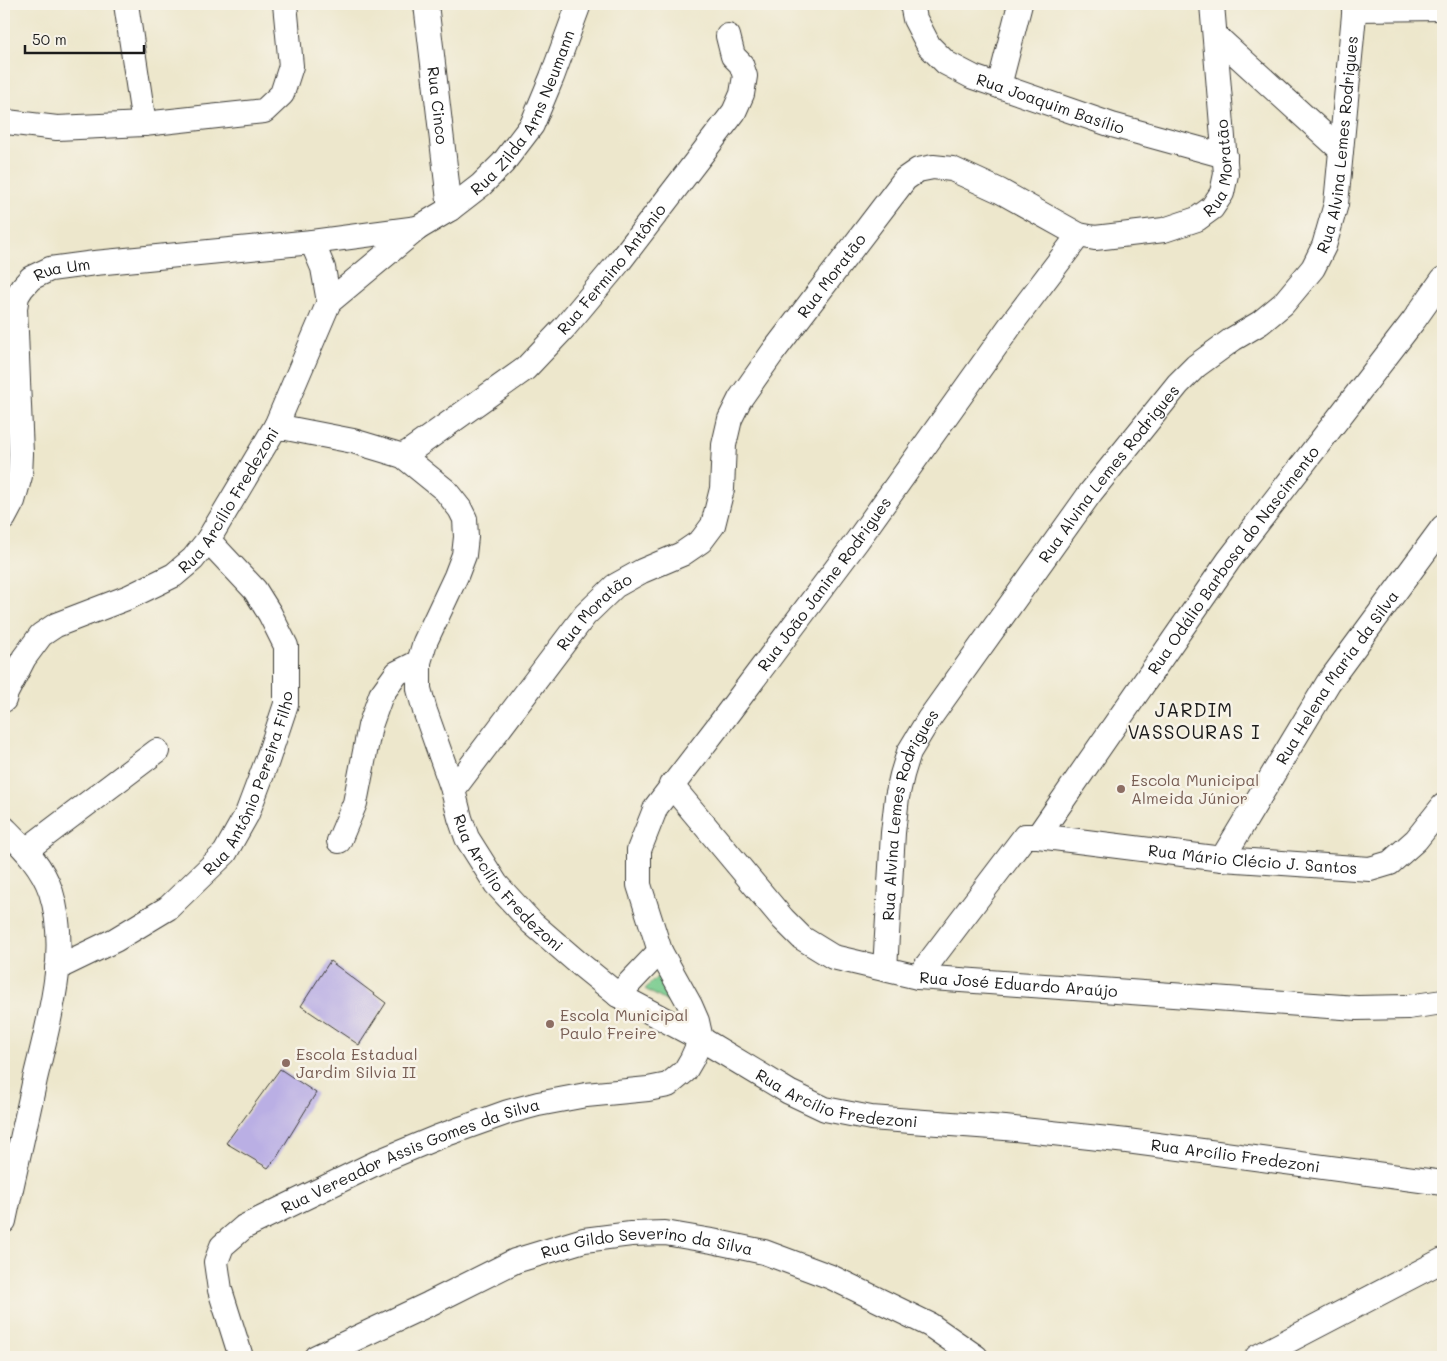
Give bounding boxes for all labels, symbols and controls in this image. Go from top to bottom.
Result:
scale bar [25,22,144,54]
street label: Rua Zilda Arns Neumann [466,27,579,199]
text: 50 m [32,29,67,49]
street label: Rua Alvina Lemes Rodrigues [1311,35,1362,256]
street label: Rua Cinco [423,65,453,145]
street label: Rua Joaquim Basílio [974,68,1127,138]
street label: Rua Moratão [1199,118,1236,221]
street label: Rua Fermino Antônio [552,199,670,339]
street label: Rua Moratão [792,229,870,322]
street label: Rua Um [30,253,91,285]
street label: Rua Alvina Lemes Rodrigues [1033,380,1183,566]
street label: Rua Arcílio Fredezoni [173,423,283,577]
street label: Rua Odálio Barbosa do Nascimento [1142,441,1323,678]
street label: Rua João Janine Rodrigues [752,492,895,675]
street label: Rua Moratão [551,568,635,654]
street label: Rua Helena Maria da Silva [1270,586,1403,768]
street label: Rua Antônio Pereira Filho [198,691,296,879]
district label: JARDIM VASSOURAS I [1127,697,1261,744]
street label: Rua Alvina Lemes Rodrigues [877,705,943,921]
place label: Escola Municipal Almeida Júnior [1131,769,1259,808]
marker: Escola Municipal Almeida Júnior [1115,783,1127,795]
street label: Rua Arcílio Fredezoni [449,811,568,956]
street label: Rua Mário Clécio J. Santos [1147,839,1358,878]
street label: Rua José Eduardo Araújo [919,966,1119,1001]
place label: Escola Municipal Paulo Freire [560,1004,688,1043]
marker: Escola Municipal Paulo Freire [544,1018,556,1030]
place label: Escola Estadual Jardim Silvia II [296,1043,418,1082]
marker: Escola Estadual Jardim Silvia II [280,1057,292,1069]
street label: Rua Arcílio Fredezoni [752,1063,918,1131]
street label: Rua Vereador Assis Gomes da Silva [277,1093,542,1218]
street label: Rua Arcílio Fredezoni [1150,1133,1321,1177]
street label: Rua Gildo Severino da Silva [538,1222,755,1263]

